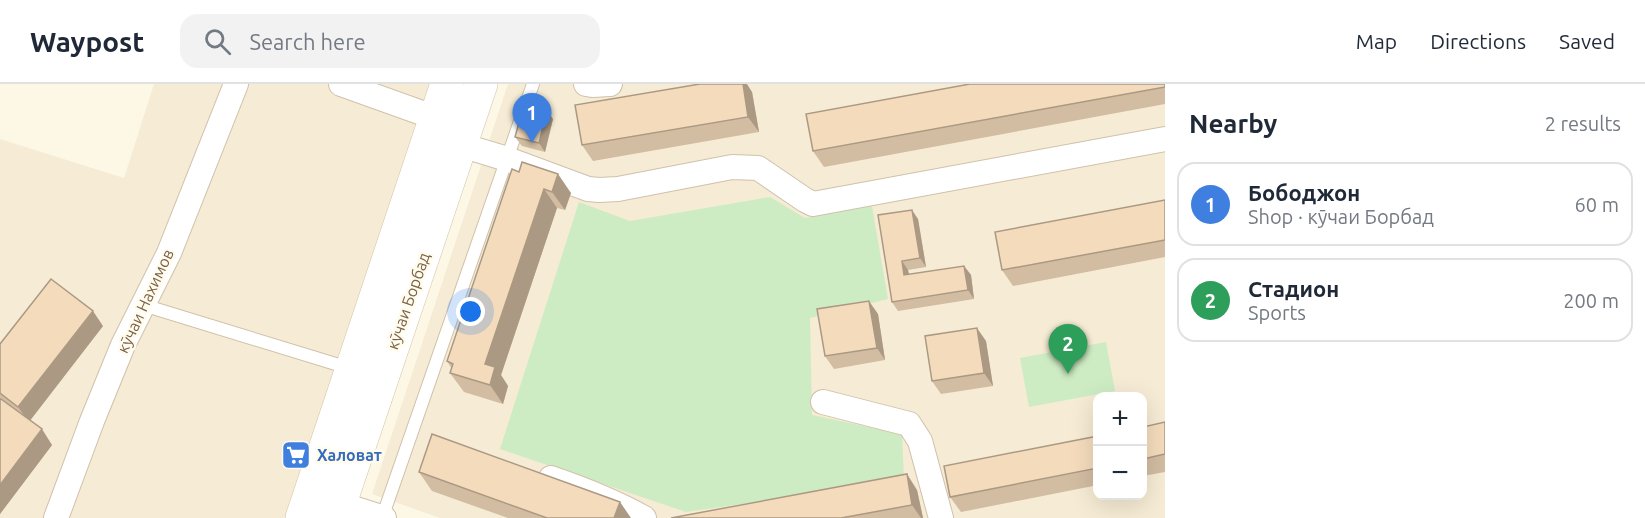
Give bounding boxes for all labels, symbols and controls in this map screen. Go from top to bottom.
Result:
search box [180,14,600,68]
icon: search [201,25,234,58]
text: Waypost [30,26,144,57]
text: Search here [249,29,366,54]
text: Map [1356,29,1397,53]
text: Directions [1430,29,1526,53]
text: Saved [1559,29,1615,53]
pin: 1 [512,94,552,143]
text: Nearby [1189,109,1277,138]
text: 2 results [1545,112,1621,135]
text: Бободжон [1248,180,1360,205]
text: 1 [1205,193,1216,216]
text: 60 m [1575,193,1619,216]
text: Shop · кӯчаи Борбад [1248,205,1434,228]
street label: кӯчаи Нахимов [113,246,177,356]
street label: кӯчаи Борбад [383,250,433,352]
text: Стадион [1248,276,1339,301]
text: 2 [1205,289,1216,312]
text: 200 m [1563,289,1619,312]
your location [456,297,485,326]
text: Sports [1248,301,1306,324]
pin: 2 [1048,324,1088,374]
map controls [1093,392,1147,500]
button: + [1093,392,1147,446]
supermarket icon: Халоват [280,439,312,471]
place label: Халоват [317,446,382,464]
button: − [1093,446,1147,500]

